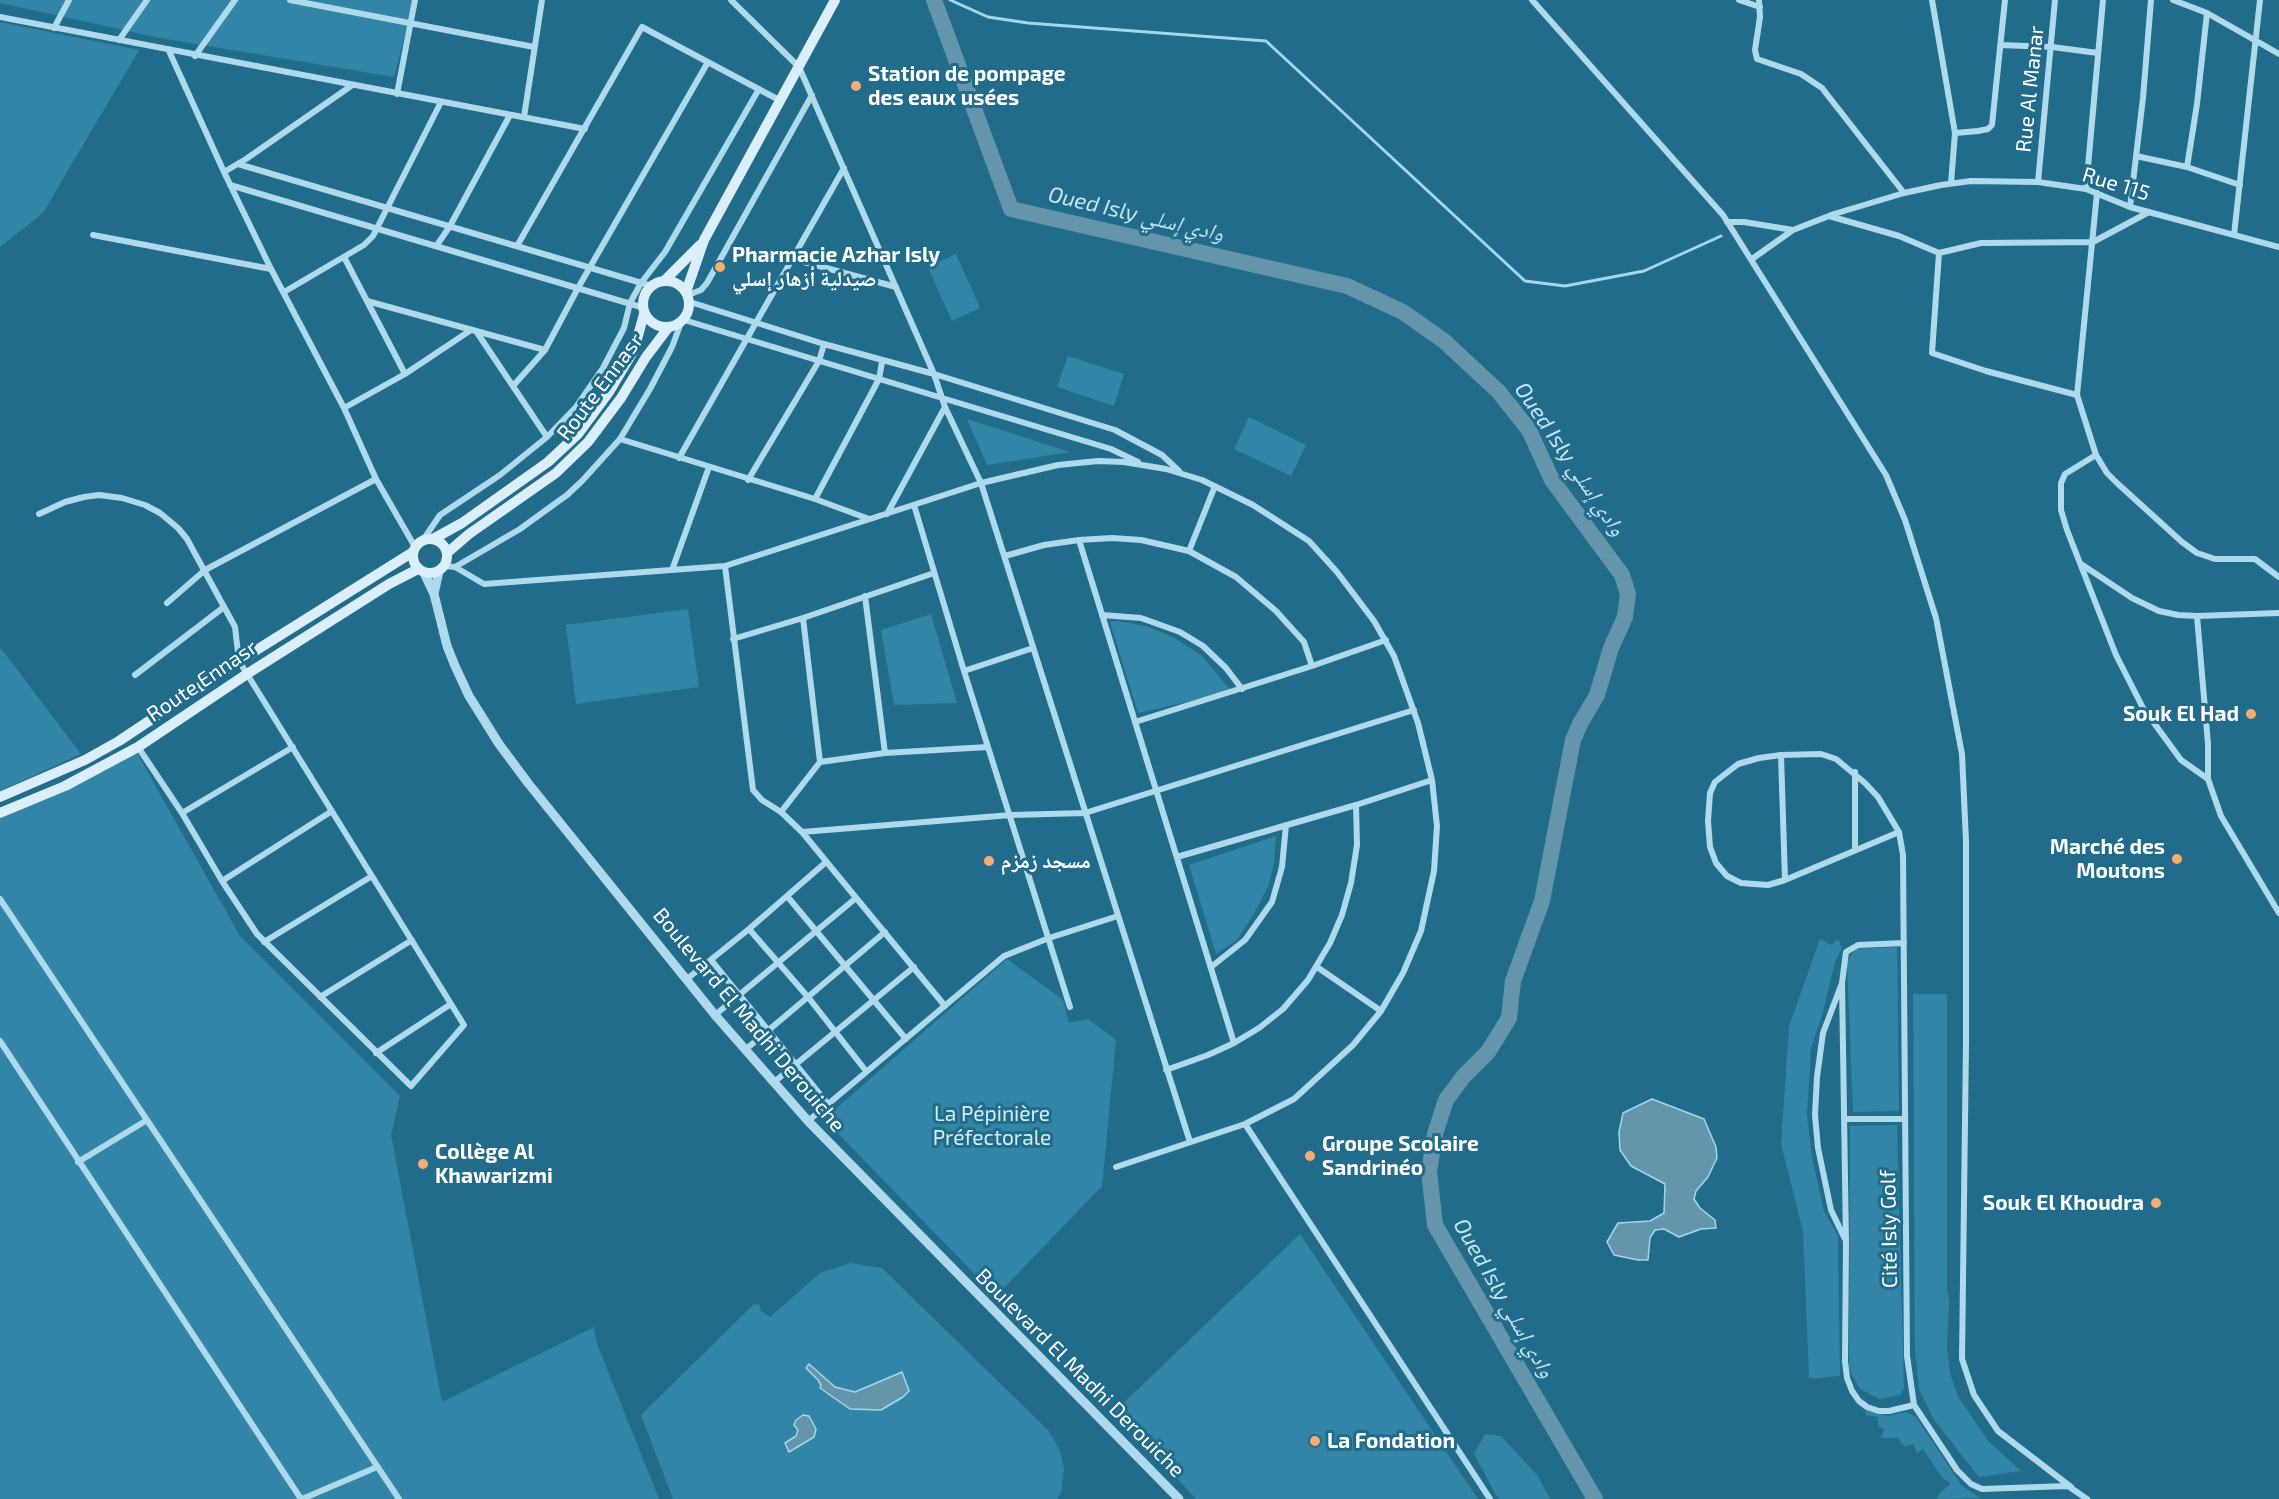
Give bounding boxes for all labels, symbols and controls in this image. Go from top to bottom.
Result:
street label: Rue Al Manar [2011,25,2049,153]
place label: Station de pompage des eaux usées [868,61,1066,111]
marker: Station de pompage des eaux usées [849,79,863,93]
street label: Rue 115 [2079,162,2153,206]
water label: Oued Isly وادي إسلي [1046,181,1226,247]
place label: Pharmacie Azhar Isly صيدلية أزهار إسلي [732,242,940,292]
marker: Pharmacie Azhar Isly صيدلية أزهار إسلي [713,260,727,274]
street label: Route Ennasr [552,328,648,446]
water label: Oued Isly وادي إسلي [1509,377,1631,541]
street label: Route Ennasr [142,635,262,727]
place label: Souk El Had [2123,701,2239,727]
marker: Souk El Had [2244,707,2258,721]
place label: Marché des Moutons [2050,834,2165,884]
place label: مسجد زمزم [1001,848,1091,874]
marker: Marché des Moutons [2170,852,2184,866]
marker: مسجد زمزم [982,854,996,868]
street label: Boulevard El Madhi Derouiche [648,903,850,1137]
park label: La Pépinière Préfectorale [933,1101,1051,1151]
place label: Groupe Scolaire Sandrinéo [1322,1131,1479,1181]
place label: Collège Al Khawarizmi [435,1139,553,1189]
marker: Groupe Scolaire Sandrinéo [1303,1149,1317,1163]
marker: Collège Al Khawarizmi [416,1157,430,1171]
street label: Cité Isly Golf [1875,1170,1903,1288]
place label: Souk El Khoudra [1983,1190,2144,1216]
marker: Souk El Khoudra [2149,1196,2163,1210]
water label: Oued Isly وادي إسلي [1448,1214,1560,1382]
street label: Boulevard El Madhi Derouiche [970,1263,1190,1483]
place label: La Fondation [1327,1428,1455,1454]
marker: La Fondation [1308,1434,1322,1448]

